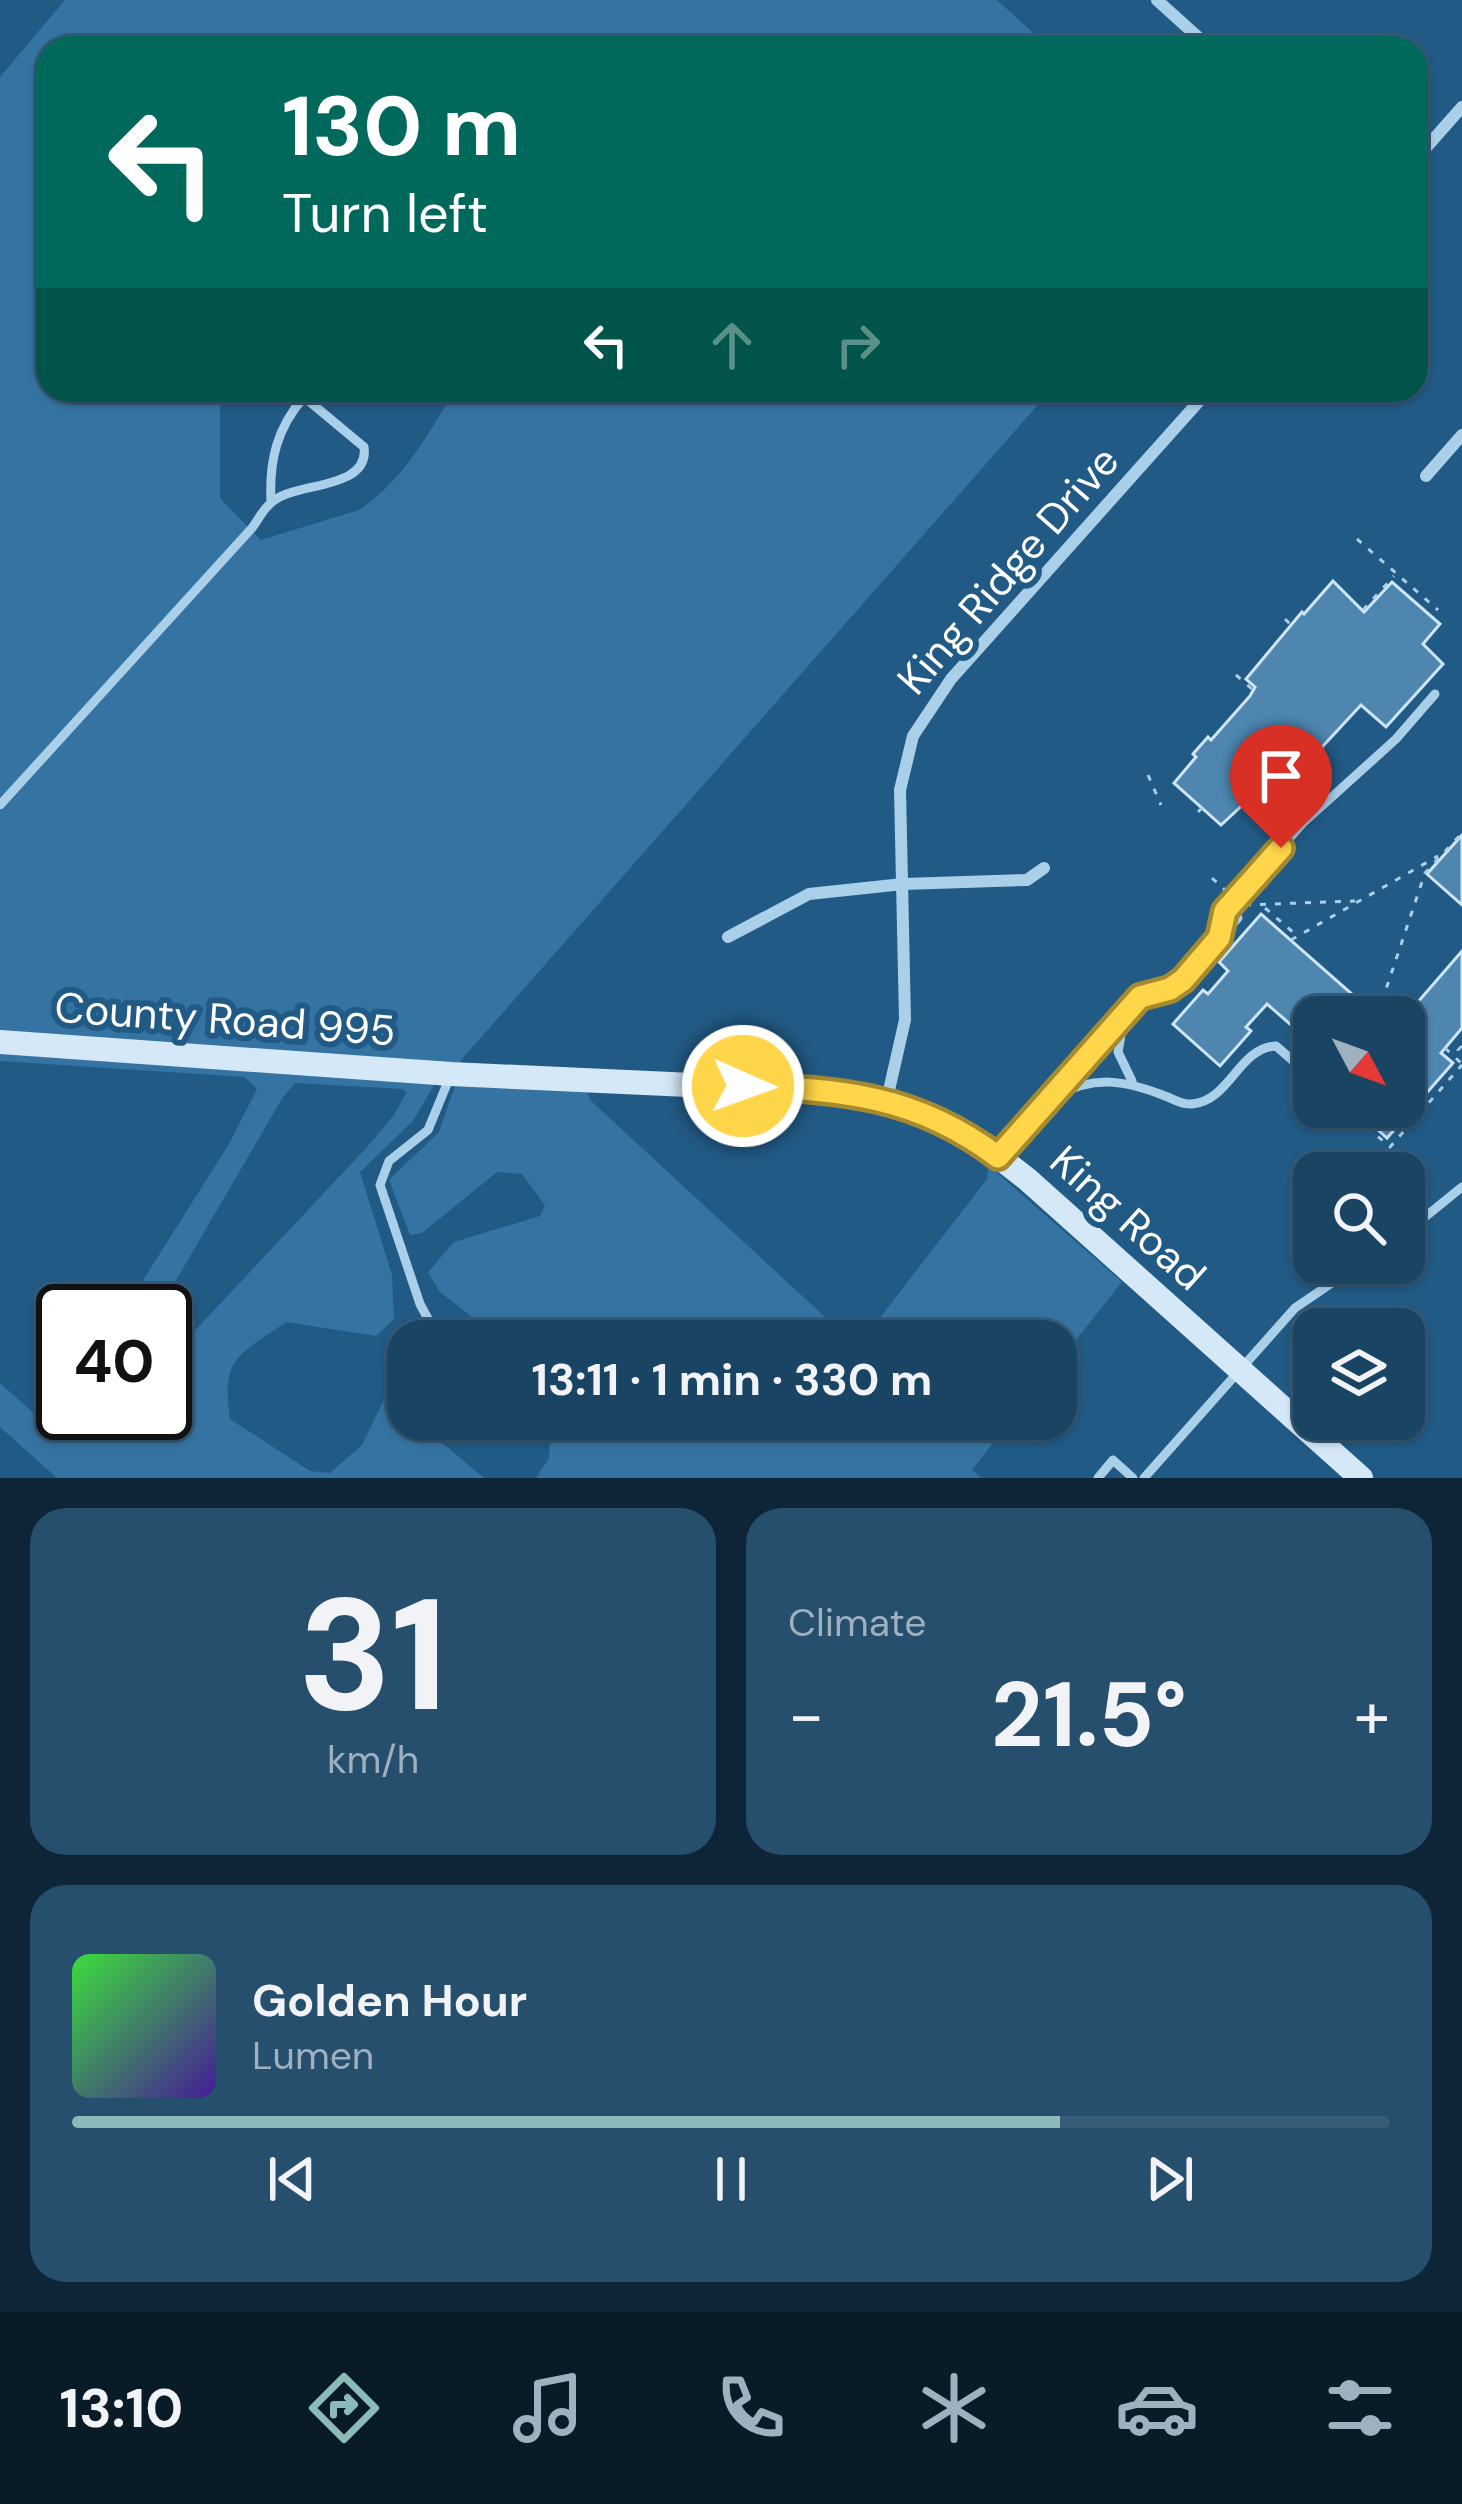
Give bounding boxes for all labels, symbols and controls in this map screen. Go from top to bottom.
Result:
text: 130 m [282,72,521,181]
icon: left [84,84,240,240]
text: Turn left [282,178,488,249]
icon: left [573,312,639,378]
icon: ahead [699,312,765,378]
icon: right [825,312,891,378]
street label: King Ridge Drive [885,434,1131,706]
pin [1230,725,1332,848]
icon: arrive [1248,743,1314,809]
street label: County Road 995 [53,980,397,1058]
north arrow [1293,996,1425,1128]
map controls [1293,996,1425,1440]
position arrow [680,1023,806,1149]
street label: King Road [1039,1134,1217,1302]
button: search [1293,1152,1425,1284]
speed limit sign: 40 [36,1284,192,1440]
button: layers [1293,1308,1425,1440]
text: 13:11 · 1 min · 330 m [532,1350,932,1409]
text: 31 [298,1554,448,1757]
text: Climate [788,1597,926,1648]
text: 21.5° [991,1657,1187,1774]
text: − [788,1673,824,1758]
text: + [1354,1673,1390,1758]
text: km/h [327,1734,419,1785]
text: Golden Hour [252,1971,527,2030]
text: Lumen [252,2030,374,2081]
icon: previous [259,2146,325,2212]
icon: pause [698,2146,764,2212]
icon: next [1137,2146,1203,2212]
icon: directions [302,2366,386,2450]
icon: music [506,2366,590,2450]
icon: phone [709,2366,793,2450]
icon: climate [912,2366,996,2450]
icon: car [1115,2366,1199,2450]
icon: filters [1318,2366,1402,2450]
text: 13:10 [60,2373,183,2444]

